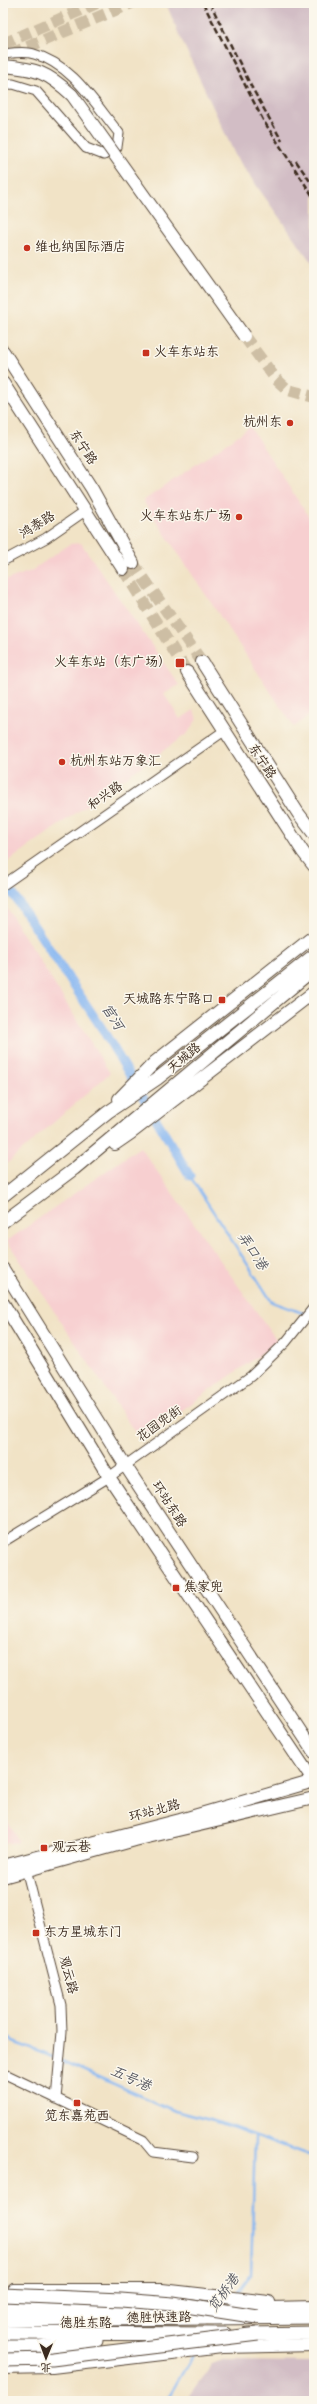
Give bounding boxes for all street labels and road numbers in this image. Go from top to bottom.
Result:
street label: 东宁路 [65,427,100,468]
street label: 鸿泰路 [17,508,59,543]
street label: 东宁路 [244,741,279,782]
street label: 和兴路 [85,779,126,814]
street label: 天城路 [165,1040,205,1077]
street label: 花园兜街 [134,1403,186,1446]
street label: 环站东路 [148,1479,189,1531]
street label: 环站北路 [128,1797,182,1826]
street label: 观云路 [55,1954,80,1996]
street label: 德胜快速路 [126,2309,192,2327]
street label: 德胜东路 [60,2315,112,2332]

